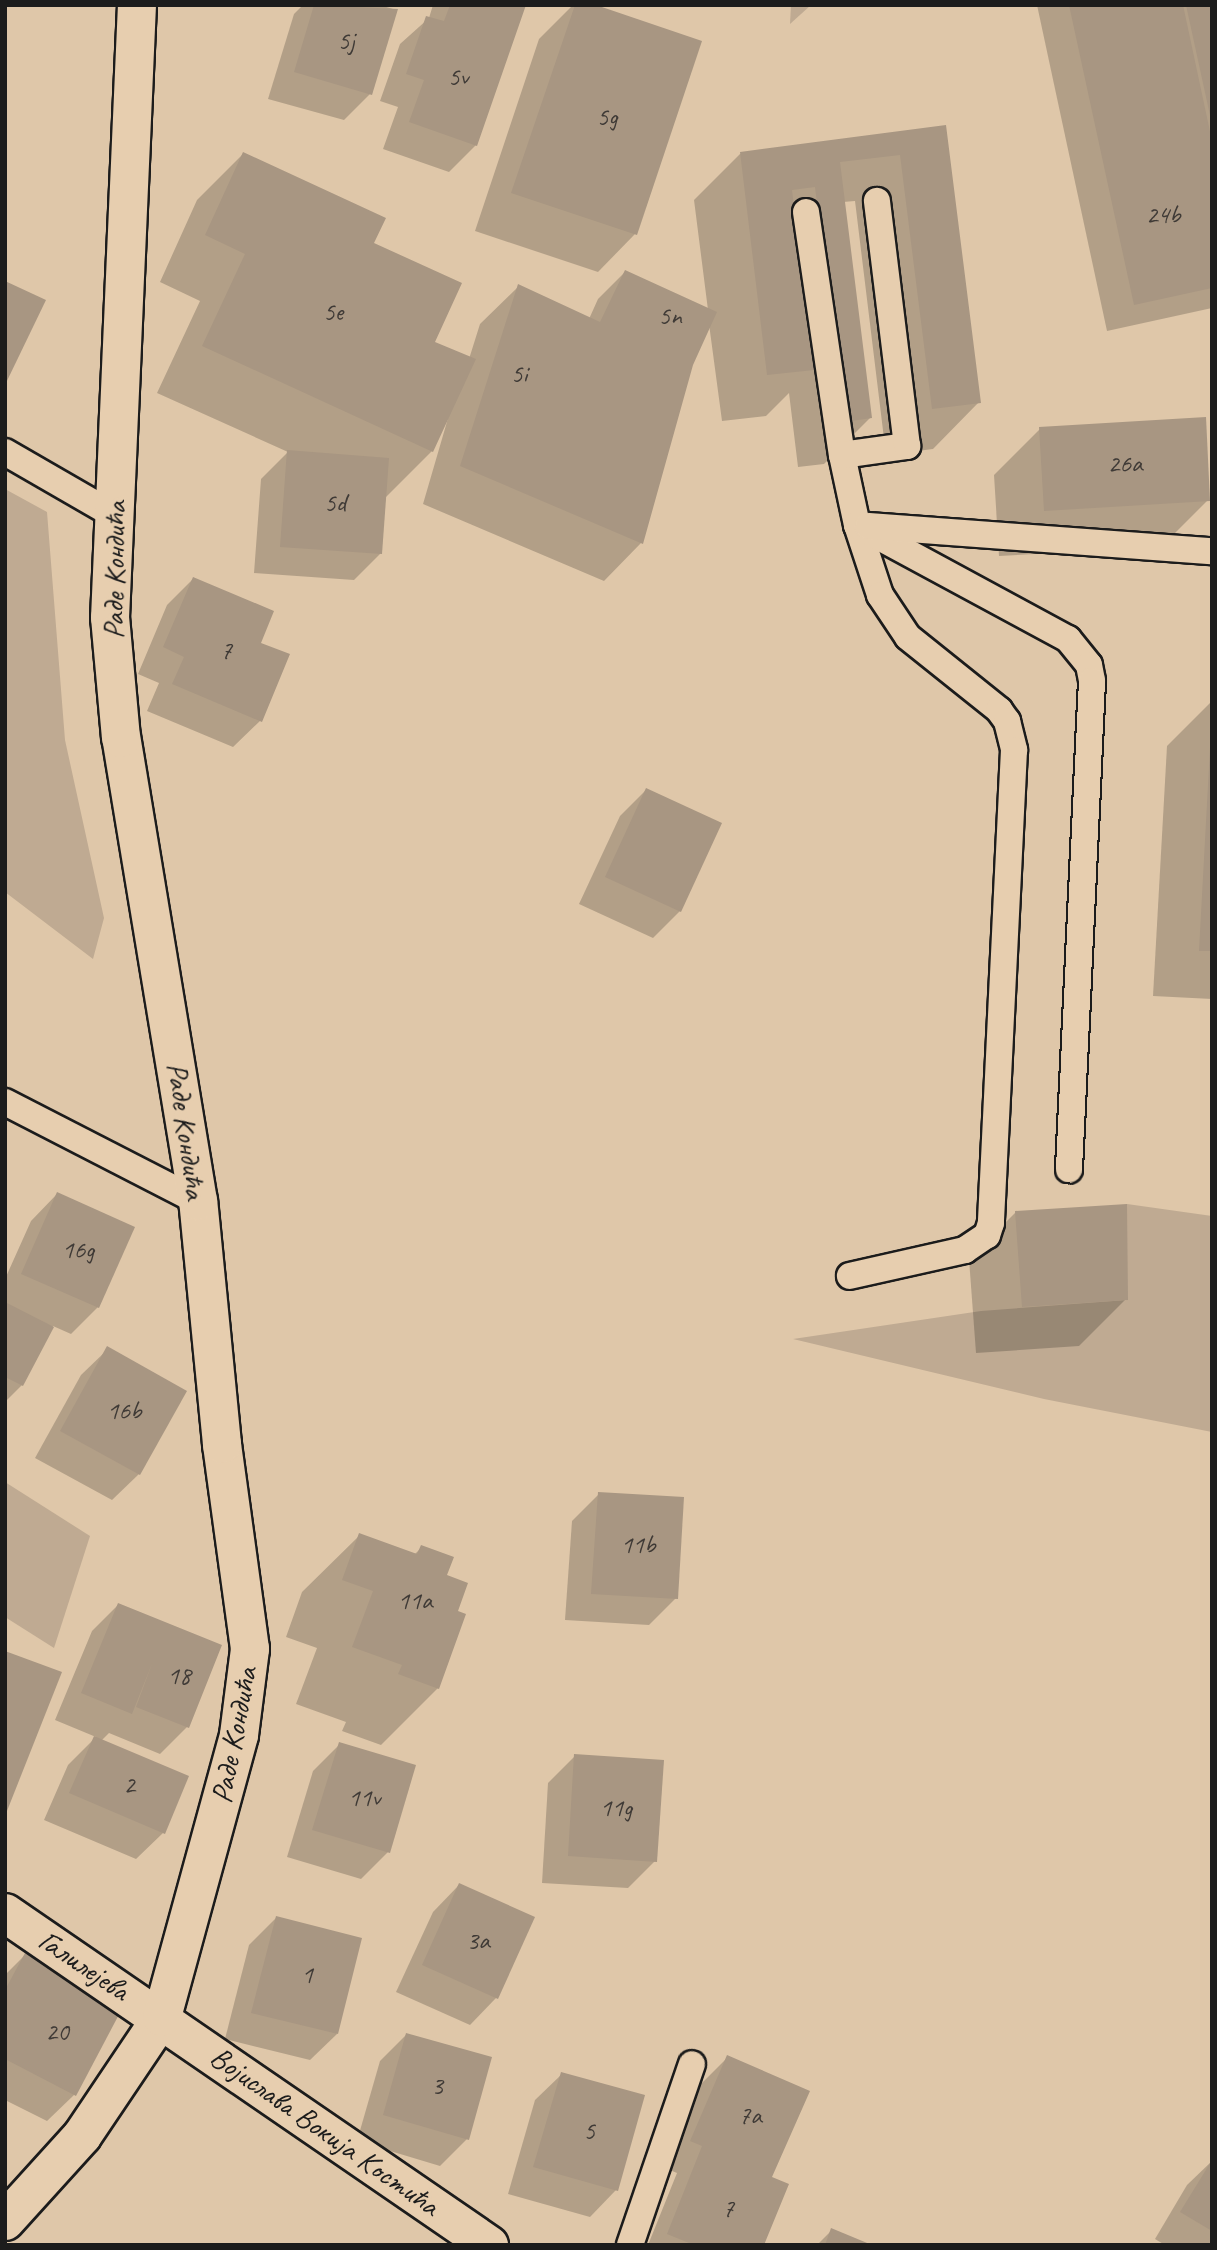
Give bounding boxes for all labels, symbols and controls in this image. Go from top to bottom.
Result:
house number: 5j [337,25,355,57]
house number: 5v [448,61,468,93]
house number: 5g [597,101,617,133]
house number: 24b [1146,199,1180,231]
house number: 5e [323,296,343,328]
house number: 5n [658,300,682,332]
house number: 5i [511,358,527,390]
house number: 26a [1108,448,1142,480]
house number: 5d [324,487,346,519]
street label: Раде Кондића [95,500,133,640]
house number: 7 [220,635,232,667]
street label: Раде Кондића [160,1060,214,1202]
house number: 16g [62,1234,94,1266]
house number: 16b [107,1395,141,1427]
house number: 11b [621,1529,655,1561]
house number: 11a [398,1585,432,1617]
house number: 18 [167,1660,191,1692]
street label: Раде Кондића [203,1664,265,1806]
house number: 2 [123,1769,135,1801]
house number: 11v [348,1782,380,1814]
house number: 11g [600,1792,632,1824]
street label: Галилејева [32,1922,136,2008]
house number: 3a [466,1925,490,1957]
house number: 1 [301,1959,313,1991]
house number: 20 [45,2016,69,2048]
street label: Војислава Вокија Костића [203,2038,447,2224]
house number: 3 [431,2070,443,2102]
house number: 7a [738,2100,762,2132]
house number: 5 [583,2115,595,2147]
house number: 7 [722,2193,734,2225]

